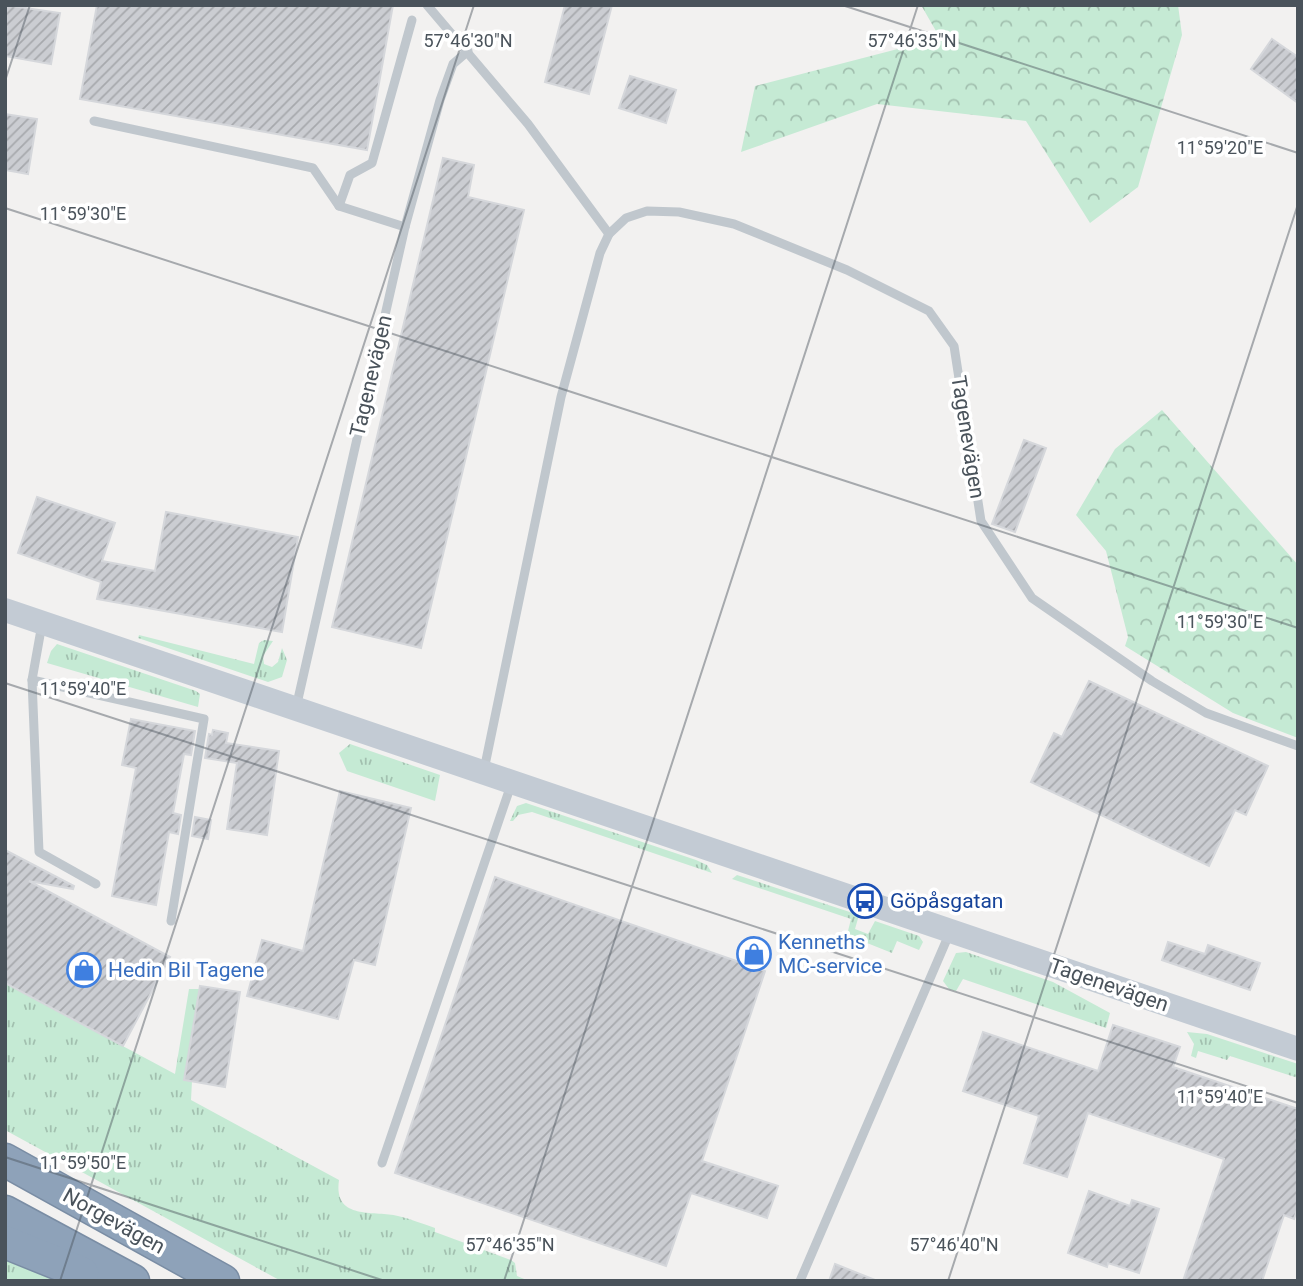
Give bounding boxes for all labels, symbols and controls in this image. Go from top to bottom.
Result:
text: 57°46'30"N [423,30,513,51]
text: 57°46'35"N [867,30,957,51]
text: 11°59'20"E [1177,137,1263,158]
text: 11°59'30"E [40,203,126,224]
street label: Tagenevägen [345,313,397,439]
street label: Tagenevägen [946,374,990,500]
text: 11°59'30"E [1177,611,1263,632]
text: 11°59'40"E [40,678,126,699]
bus stop icon: Göpåsgatan [846,882,884,920]
place label: Göpåsgatan [890,889,1003,913]
place label: Kenneths MC-service [778,930,883,978]
shop icon: Kenneths MC-service [735,935,773,973]
shop icon: Hedin Bil Tagene [65,951,103,989]
street label: Tagenevägen [1046,953,1172,1017]
place label: Hedin Bil Tagene [108,958,264,982]
text: 11°59'40"E [1177,1086,1263,1107]
text: 11°59'50"E [40,1152,126,1173]
street label: Norgevägen [59,1183,169,1259]
text: 57°46'35"N [465,1234,555,1255]
text: 57°46'40"N [909,1234,999,1255]

